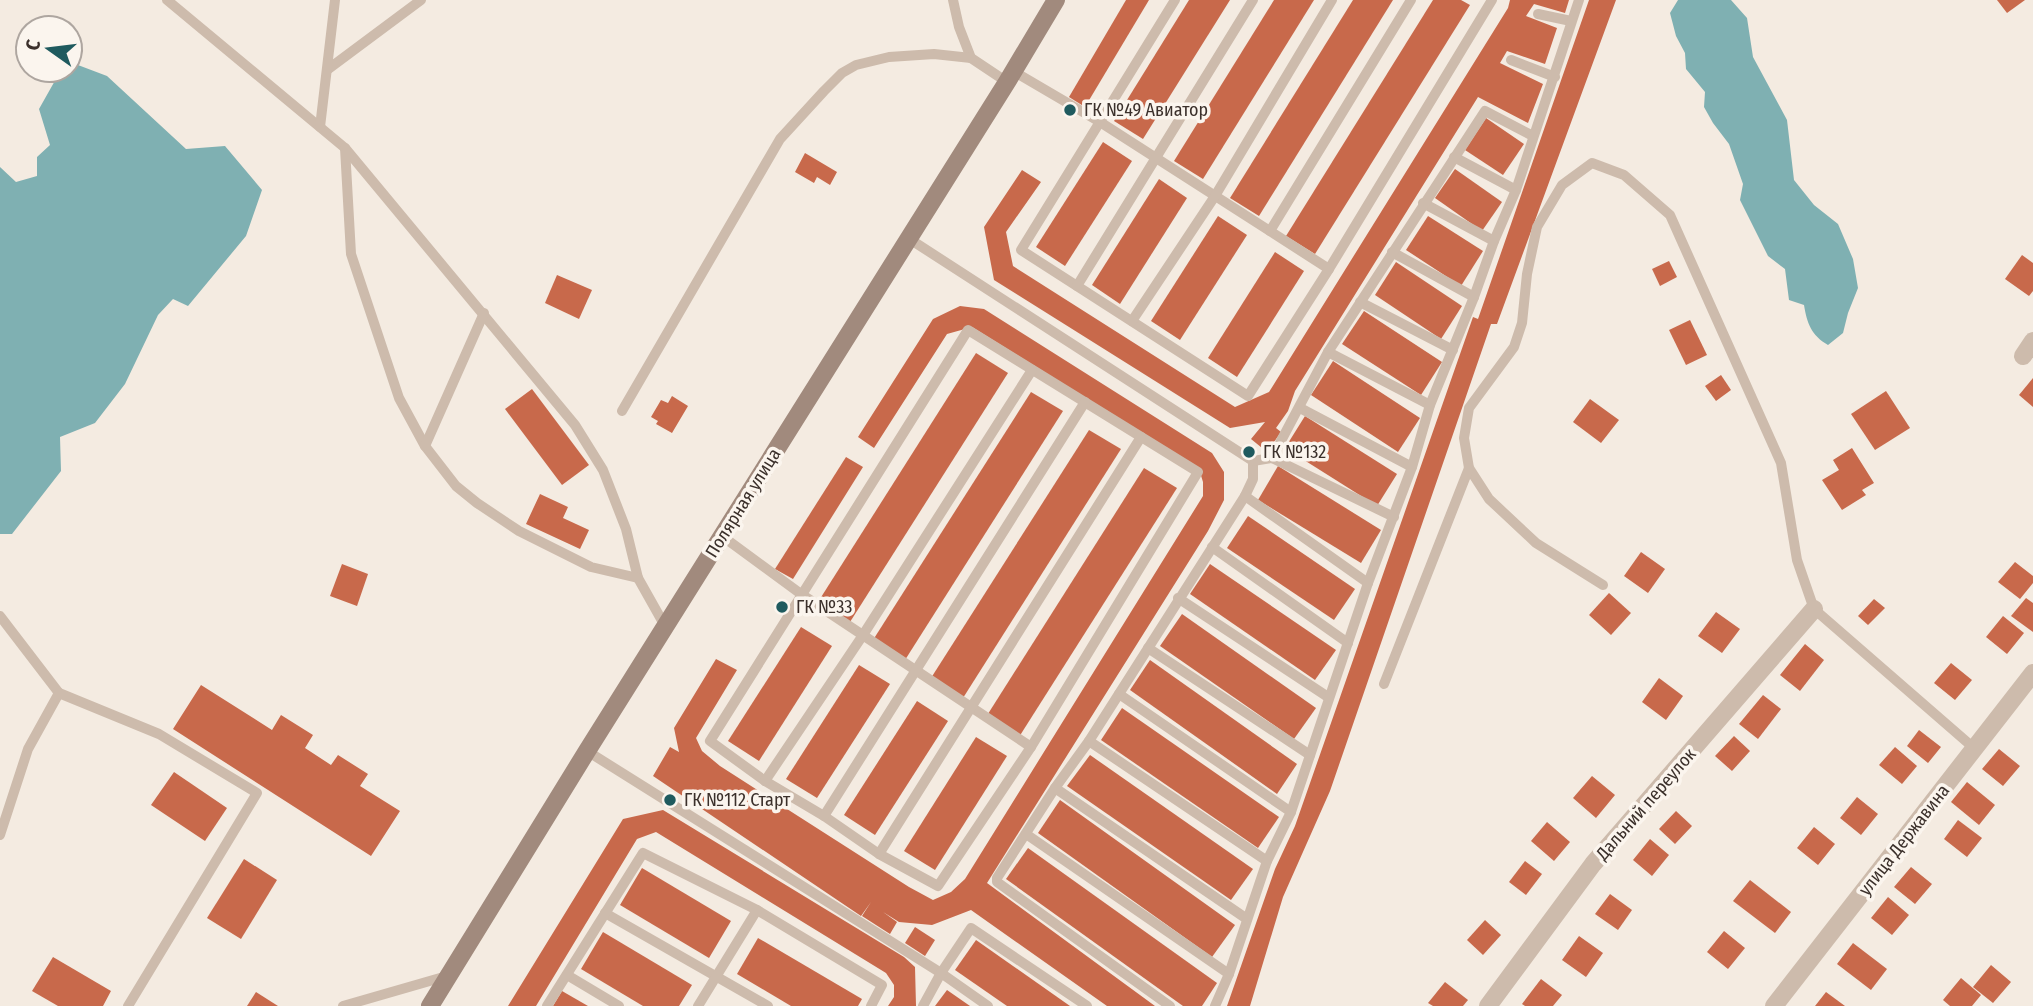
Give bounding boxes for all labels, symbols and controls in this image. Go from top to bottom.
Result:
north arrow [14,14,84,84]
text: С [21,37,45,53]
place label: ГК №49 Авиатор [1084,99,1208,121]
marker: ГК №49 Авиатор [1062,102,1078,118]
place label: ГК №132 [1263,441,1326,463]
street label: Полярная улица [701,444,785,562]
marker: ГК №132 [1241,444,1257,460]
place label: ГК №33 [796,596,852,618]
marker: ГК №33 [774,599,790,615]
street label: Дальний переулок [1591,743,1701,865]
street label: улица Державина [1854,780,1954,900]
place label: ГК №112 Старт [684,789,791,811]
marker: ГК №112 Старт [662,792,678,808]

